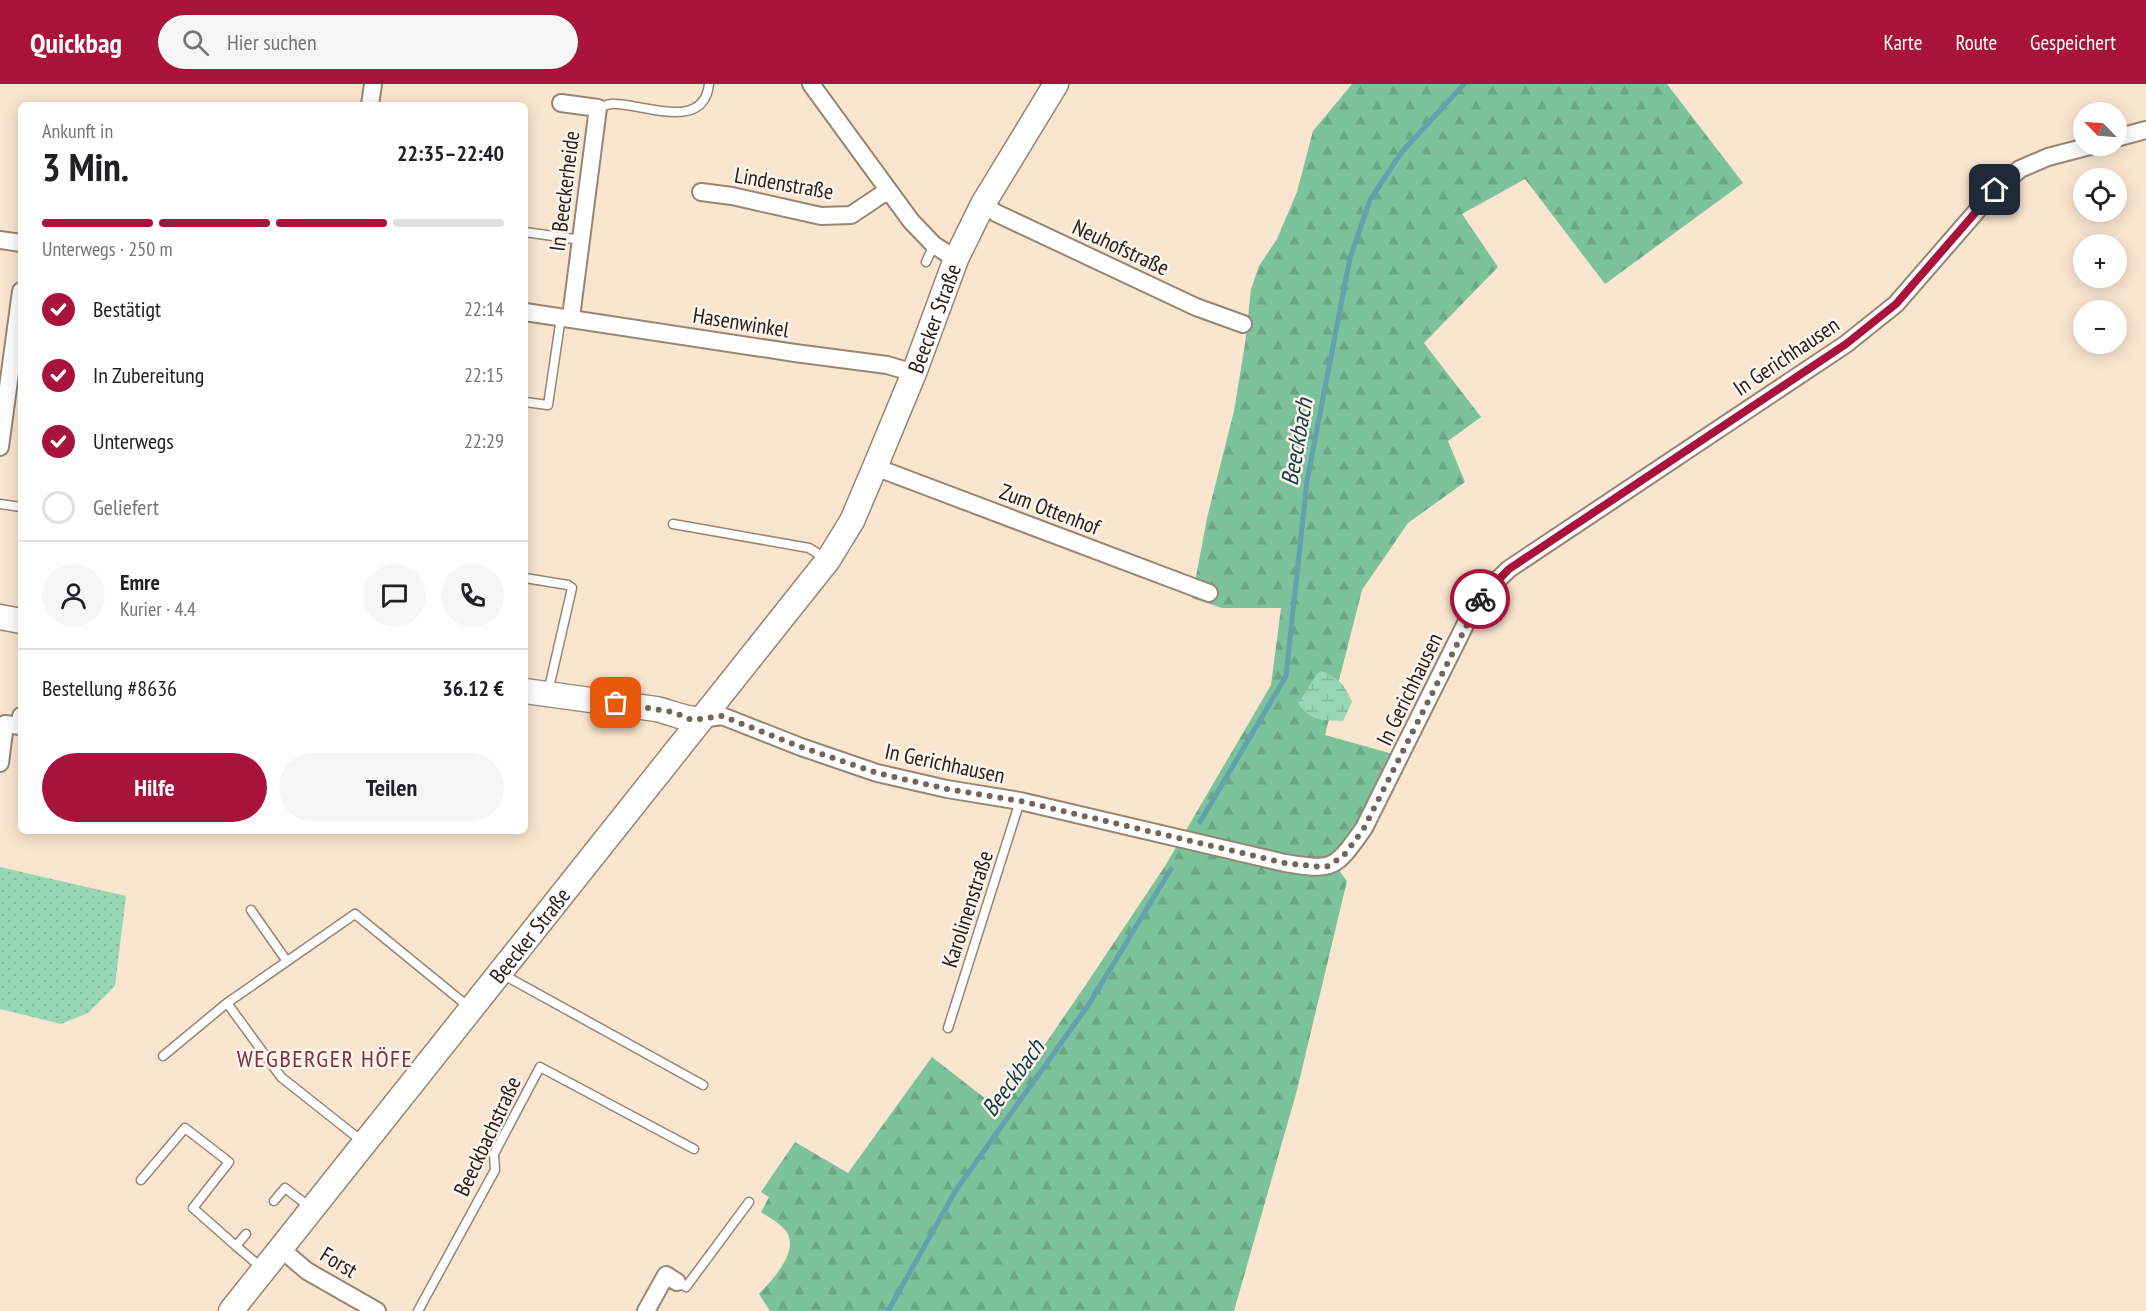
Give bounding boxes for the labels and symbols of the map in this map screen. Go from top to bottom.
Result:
north arrow [2073,102,2127,156]
street label: In Beeckerheide [543,129,585,253]
street label: Lindenstraße [732,161,836,205]
pin [1969,164,2020,215]
street label: Neuhofstraße [1068,212,1174,282]
street label: Beecker Straße [901,260,967,377]
street label: Hasenwinkel [691,301,792,344]
street label: In Gerichhausen [1728,310,1844,402]
water label: Beeckbach [1274,395,1320,488]
street label: Zum Ottenhof [996,477,1105,541]
courier [1450,569,1510,629]
street label: In Gerichhausen [1370,628,1448,750]
pin [590,677,641,728]
street label: In Gerichhausen [882,737,1008,789]
street label: Karolinenstraße [935,847,999,971]
street label: Beecker Straße [483,882,576,989]
water label: Beeckbach [974,1032,1052,1122]
district label: WEGBERGER HÖFE [237,1043,413,1074]
street label: Beeckbachstraße [447,1072,527,1200]
street label: Forst [315,1240,363,1284]

